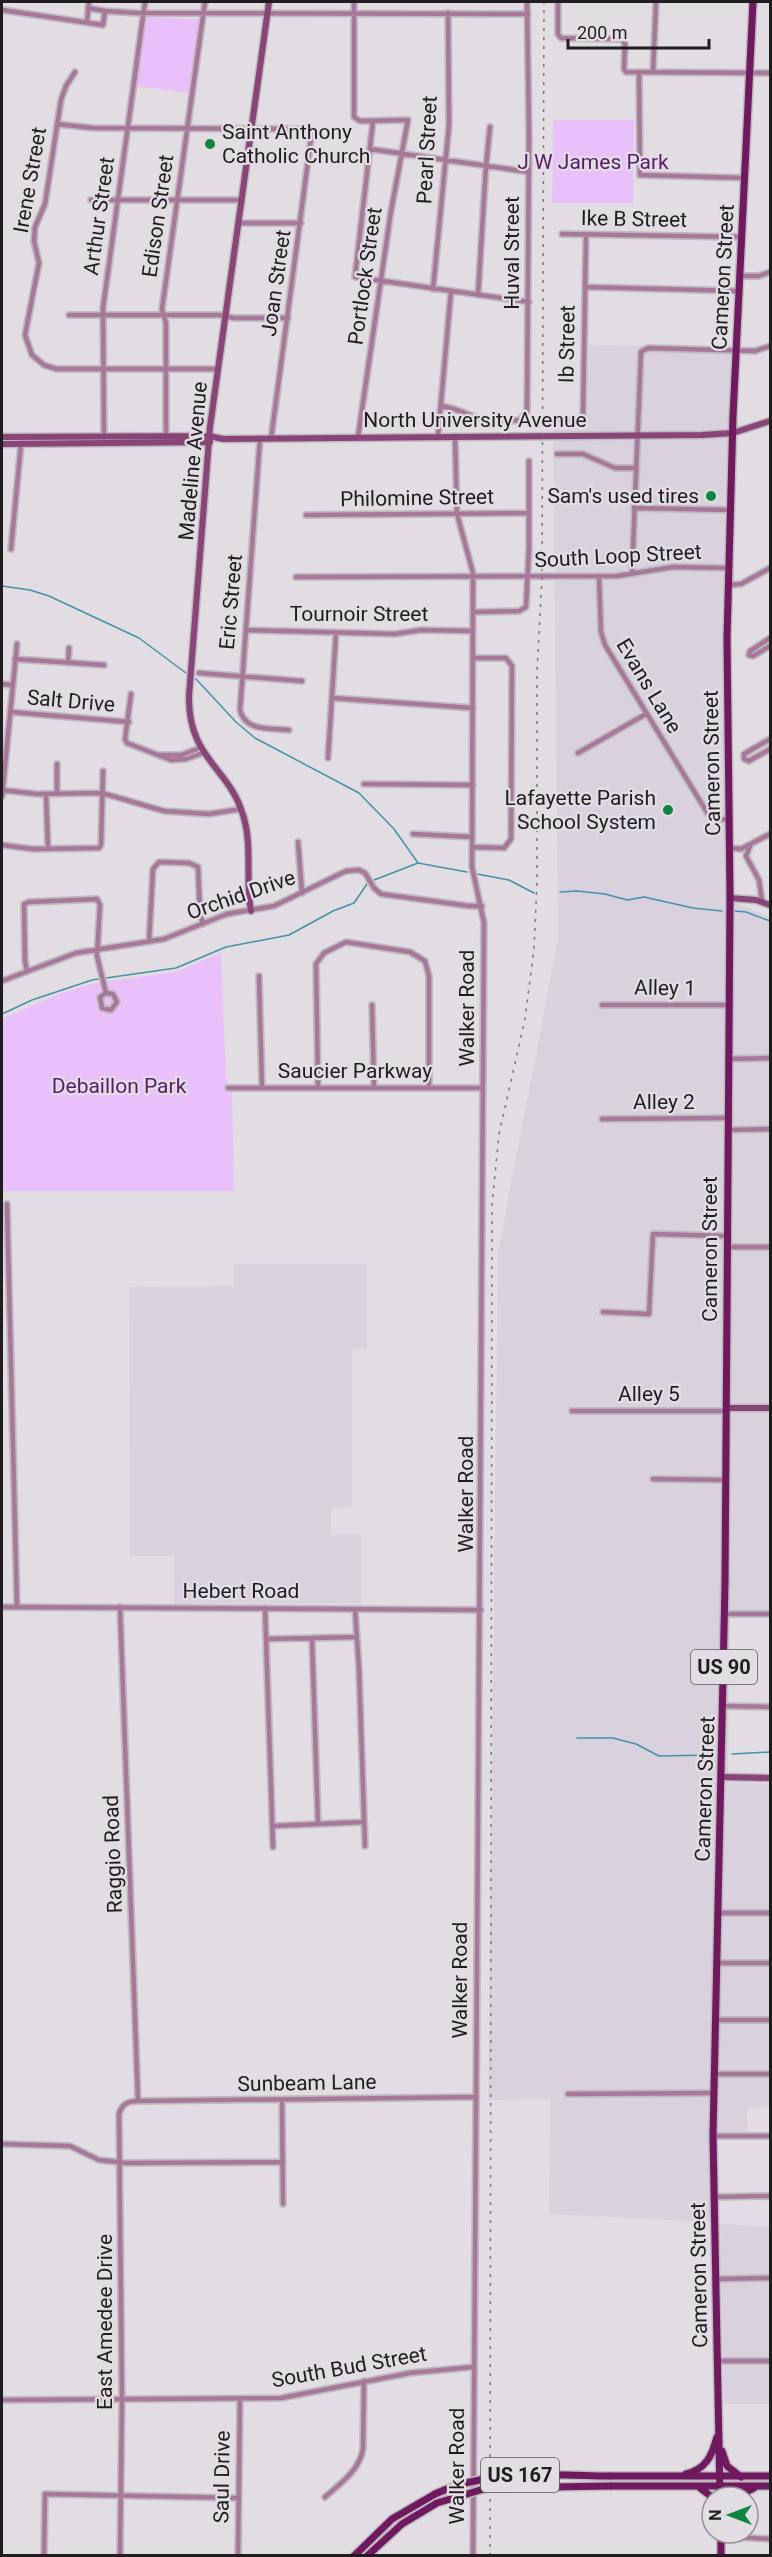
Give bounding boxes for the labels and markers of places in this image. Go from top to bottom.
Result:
place label: Saint Anthony Catholic Church [222,120,370,168]
marker: Saint Anthony Catholic Church [203,137,217,151]
place label: Sam's used tires [547,484,699,508]
marker: Sam's used tires [704,489,718,503]
place label: Lafayette Parish School System [504,786,656,834]
marker: Lafayette Parish School System [661,803,675,817]

